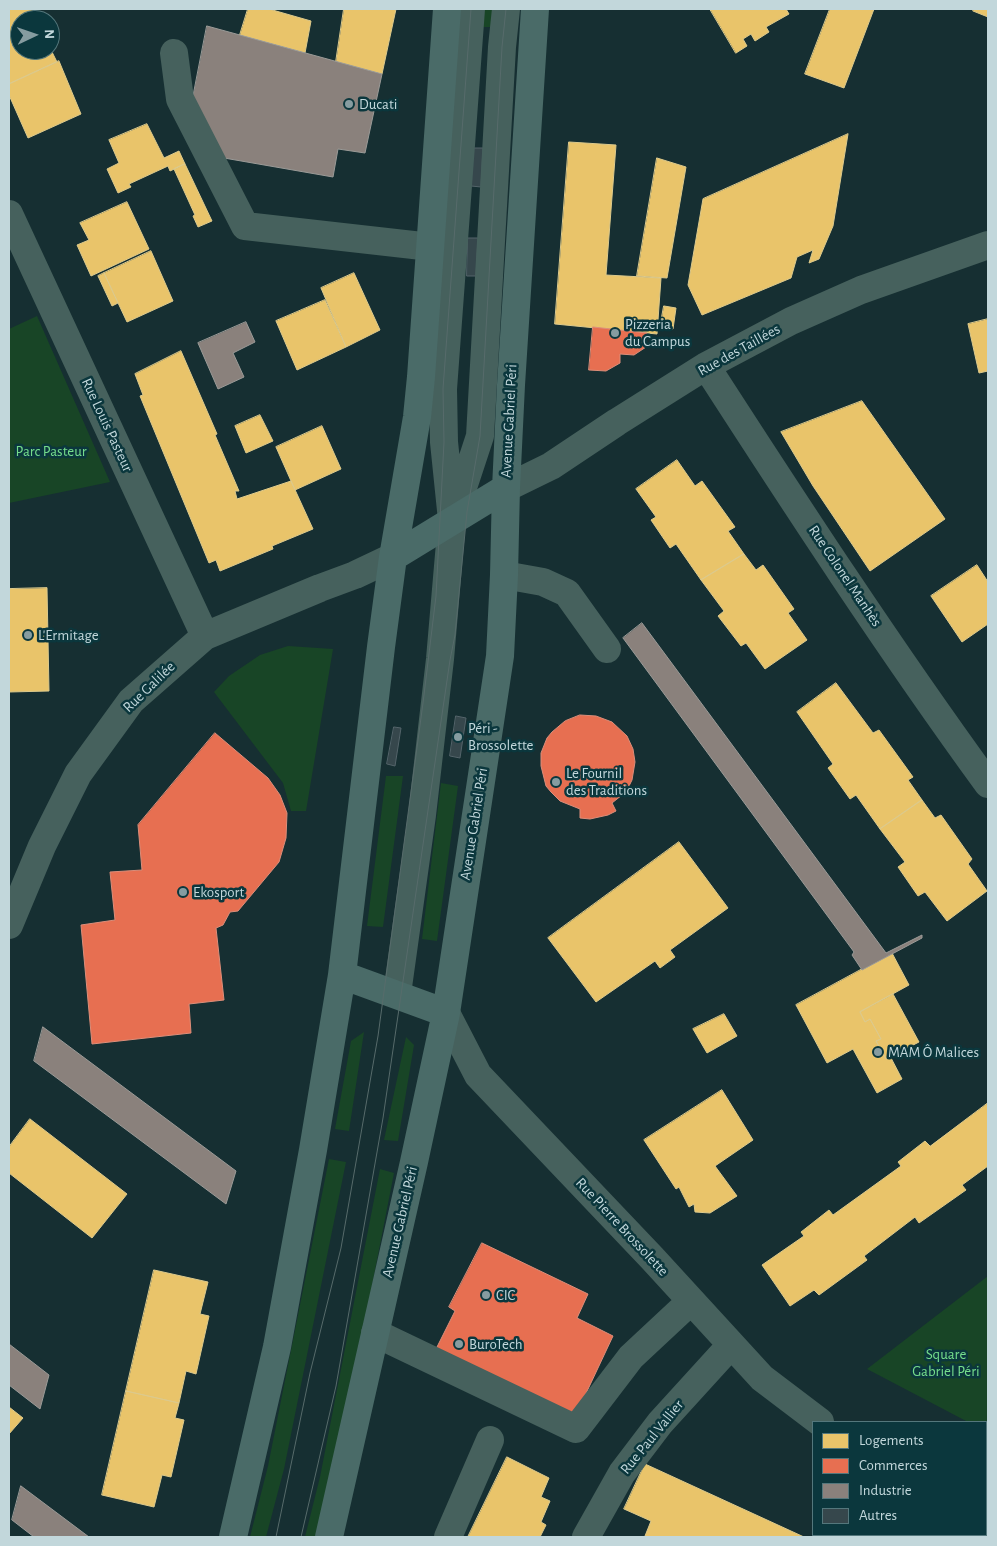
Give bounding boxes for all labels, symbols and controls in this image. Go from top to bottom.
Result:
north arrow [10,10,60,60]
text: N [42,29,56,39]
place label: Ducati [359,95,397,113]
marker: Ducati [343,98,355,110]
place label: Pizzeria du Campus [625,315,690,350]
street label: Rue des Taillées [695,320,783,380]
marker: Pizzeria du Campus [609,327,621,339]
street label: Avenue Gabriel Péri [497,364,521,478]
street label: Rue Louis Pasteur [77,375,137,475]
park label: Parc Pasteur [16,442,86,460]
street label: Rue Colonel Manhès [805,522,885,630]
place label: L'Ermitage [38,626,99,644]
marker: L'Ermitage [22,629,34,641]
street label: Rue Galilée [119,658,179,716]
place label: Péri - Brossolette [468,719,533,754]
marker: Péri - Brossolette [452,731,464,743]
place label: Le Fournil des Traditions [566,764,647,799]
street label: Avenue Gabriel Péri [456,766,492,882]
marker: Le Fournil des Traditions [550,776,562,788]
place label: Ekosport [193,883,244,901]
marker: Ekosport [177,886,189,898]
place label: MAM Ô Malices [888,1043,979,1061]
marker: MAM Ô Malices [872,1046,884,1058]
street label: Avenue Gabriel Péri [378,1165,422,1279]
street label: Rue Pierre Brossolette [572,1174,672,1280]
place label: CIC [496,1286,515,1304]
marker: CIC [480,1289,492,1301]
place label: BuroTech [469,1335,523,1353]
marker: BuroTech [453,1338,465,1350]
park label: Square Gabriel Péri [912,1345,980,1380]
street label: Rue Paul Vallier [616,1396,688,1478]
legend [812,1421,987,1536]
text: Logements [859,1433,924,1448]
text: Commerces [859,1458,928,1473]
text: Industrie [859,1483,912,1498]
text: Autres [859,1508,897,1523]

